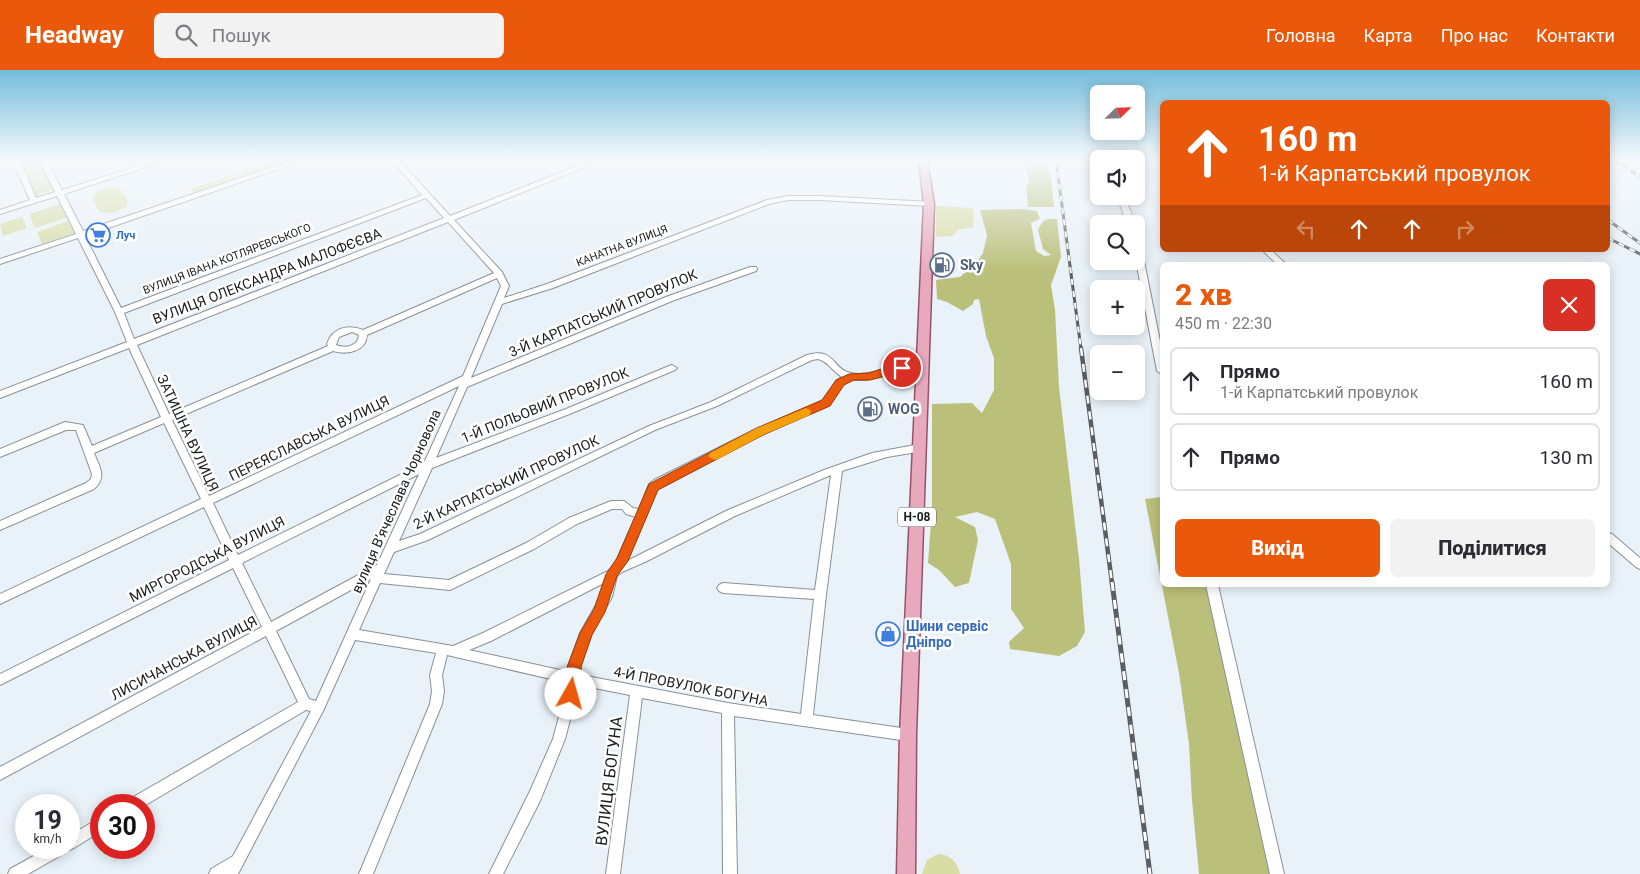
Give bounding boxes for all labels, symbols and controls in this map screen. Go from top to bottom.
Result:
search box [154,13,504,58]
text: Headway [25,21,124,49]
icon: search [172,21,200,49]
text: Пошук [212,24,271,47]
text: Головна [1266,25,1336,46]
text: Карта [1364,25,1413,46]
text: Про нас [1441,25,1508,46]
text: Контакти [1536,25,1615,46]
north arrow [1090,85,1145,140]
map controls [1090,85,1145,400]
text: 160 m [1258,119,1357,160]
icon: ahead [1175,120,1240,185]
button: sound [1090,150,1145,205]
text: 1-й Карпатський провулок [1258,161,1531,186]
button: search [1090,215,1145,270]
icon: left [1292,215,1320,243]
icon: ahead [1345,215,1373,243]
icon: ahead [1398,215,1426,243]
icon: right [1451,215,1479,243]
street label: ВУЛИЦЯ ІВАНА КОТЛЯРЕВСЬКОГО [141,221,313,297]
supermarket icon: Луч [85,222,111,248]
street label: КАНАТНА ВУЛИЦЯ [574,223,670,269]
street label: ВУЛИЦЯ ОЛЕКСАНДРА МАЛОФЄЄВА [150,225,384,327]
place label: Луч [116,229,135,242]
fuel station icon: Sky [929,252,955,278]
place label: Sky [960,257,984,273]
street label: 3-Й КАРПАТСЬКИЙ ПРОВУЛОК [506,266,700,360]
text: 2 хв [1175,277,1232,312]
button: close [1543,279,1595,331]
button: + [1090,280,1145,335]
text: 450 m · 22:30 [1175,314,1272,333]
button: − [1090,345,1145,400]
pin [881,347,923,389]
icon: arrive [888,354,916,382]
text: Прямо [1220,360,1280,383]
street label: 1-Й ПОЛЬОВИЙ ПРОВУЛОК [459,364,631,446]
icon: ahead [1177,367,1205,395]
text: 160 m [1540,370,1593,393]
street label: ЗАТИШНА ВУЛИЦЯ [154,372,222,494]
text: 1-й Карпатський провулок [1220,383,1418,402]
street label: ПЕРЕЯСЛАВСЬКА ВУЛИЦЯ [226,392,392,484]
fuel station icon: WOG [857,396,883,422]
place label: WOG [888,401,919,417]
street label: вулиця Вʼячеслава Чорновола [348,407,444,595]
street label: 2-Й КАРПАТСЬКИЙ ПРОВУЛОК [411,432,601,532]
icon: ahead [1177,443,1205,471]
text: Прямо [1220,446,1280,469]
text: 130 m [1540,446,1593,469]
road number: Н-08 [898,508,936,527]
street label: МИРГОРОДСЬКА ВУЛИЦЯ [127,513,287,605]
button: Вихід [1175,519,1380,577]
button: Поділитися [1390,519,1595,577]
street label: ЛИСИЧАНСЬКА ВУЛИЦЯ [108,613,260,703]
place label: Шини сервіс Дніпро [906,618,988,650]
shop icon: Шини сервіс Дніпро [875,621,901,647]
street label: 4-Й ПРОВУЛОК БОГУНА [612,663,770,709]
position arrow [544,667,596,719]
street label: ВУЛИЦЯ БОГУНА [592,715,626,847]
speed limit sign: 30 [90,794,155,859]
text: 19 [33,806,62,835]
text: km/h [33,832,62,846]

